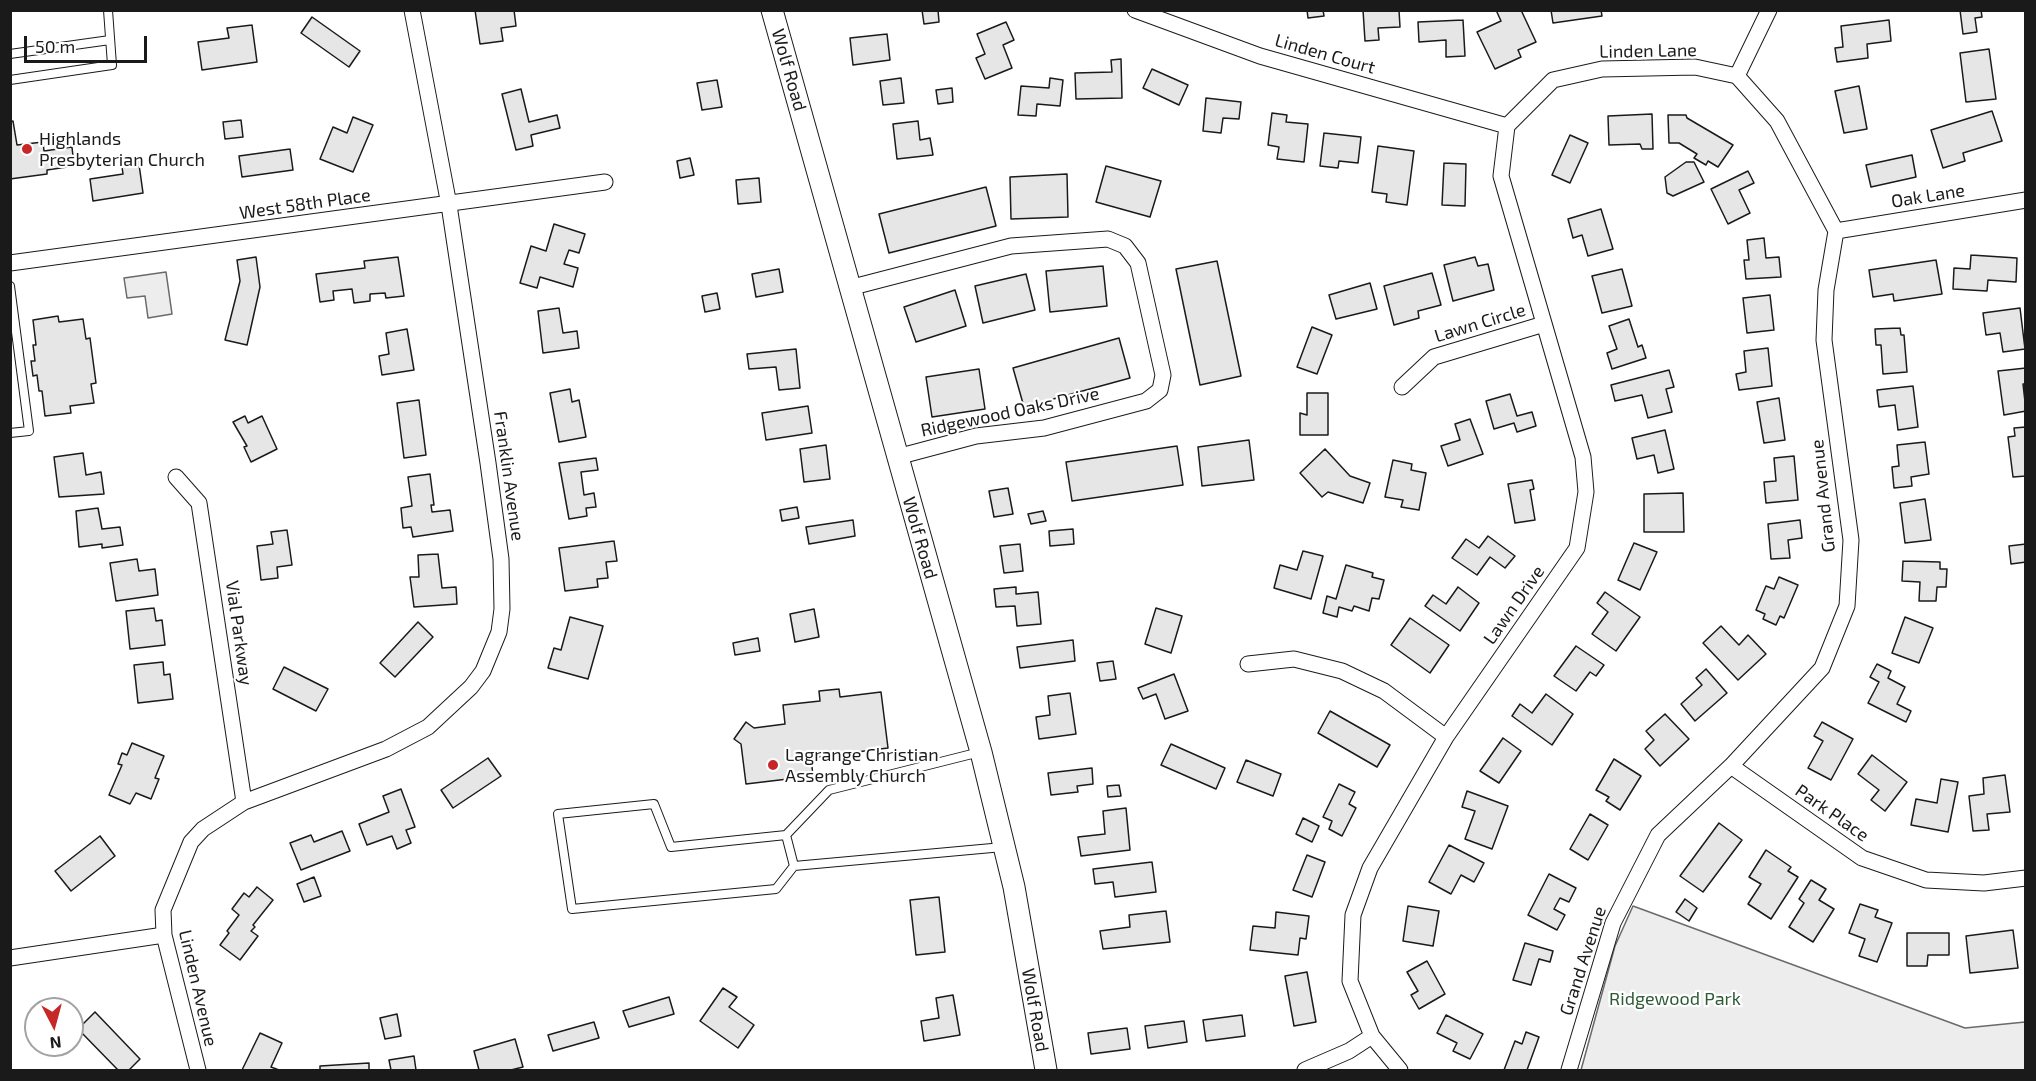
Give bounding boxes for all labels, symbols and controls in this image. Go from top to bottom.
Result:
scale bar [27,24,150,62]
street label: Wolf Road [767,26,811,114]
street label: Linden Court [1272,29,1378,79]
text: 50 m [35,35,75,57]
street label: Linden Lane [1599,39,1697,63]
place label: Highlands Presbyterian Church [39,128,205,170]
marker: Highlands Presbyterian Church [20,142,34,156]
street label: Oak Lane [1890,180,1966,212]
street label: West 58th Place [238,184,372,224]
street label: Lawn Circle [1432,299,1528,347]
street label: Ridgewood Oaks Drive [919,383,1101,441]
street label: Franklin Avenue [489,410,529,542]
street label: Grand Avenue [1806,438,1840,554]
street label: Wolf Road [898,494,942,582]
street label: Lawn Drive [1479,561,1549,649]
street label: Vial Parkway [221,579,257,687]
place label: Lagrange Christian Assembly Church [785,744,939,786]
marker: Lagrange Christian Assembly Church [766,758,780,772]
street label: Park Place [1791,780,1873,846]
street label: Grand Avenue [1555,904,1611,1018]
street label: Linden Avenue [174,928,222,1048]
street label: Wolf Road [1017,966,1053,1054]
park label: Ridgewood Park [1609,988,1741,1010]
north arrow [24,997,84,1057]
text: N [49,1033,62,1053]

